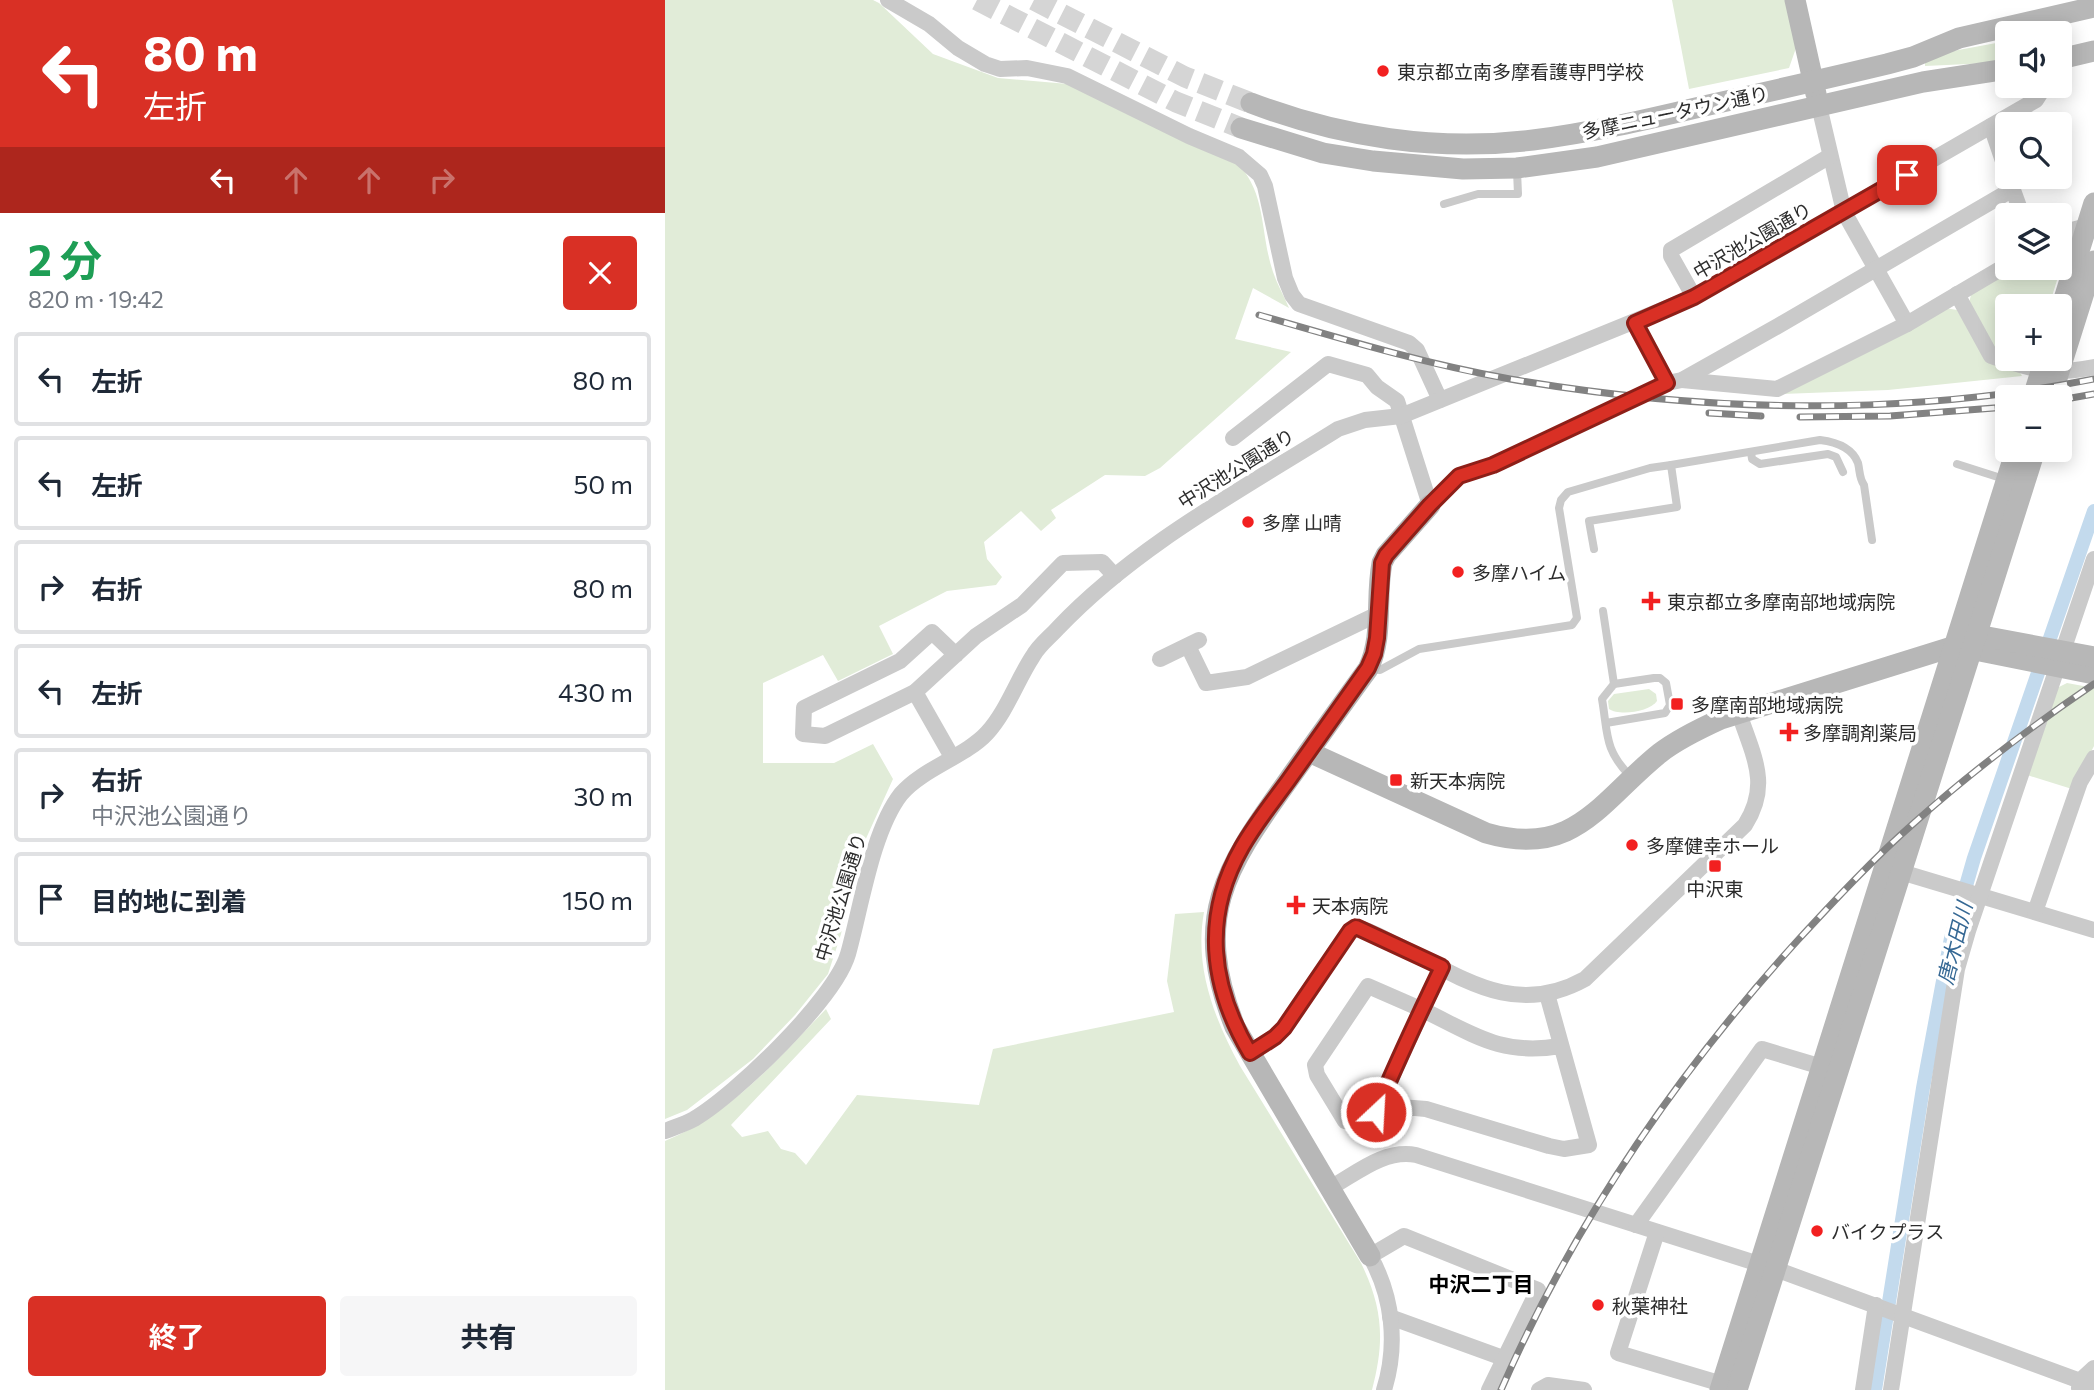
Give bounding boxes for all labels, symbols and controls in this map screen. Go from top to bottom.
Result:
text: 80 m [143,21,258,81]
map controls [1995,21,2072,462]
button: sound [1995,21,2072,98]
icon: left [28,28,119,119]
place label: 東京都立南多摩看護専門学校 [1397,60,1644,83]
marker: 東京都立南多摩看護専門学校 [1375,63,1391,79]
street label: 多摩ニュータウン通り [1580,81,1770,143]
text: 左折 [143,85,207,125]
button: search [1995,112,2072,189]
pin [1877,145,1937,205]
icon: arrive [1888,156,1926,194]
icon: left [204,161,242,199]
icon: ahead [277,161,315,199]
icon: ahead [350,161,388,199]
icon: right [423,161,461,199]
street label: 中沢池公園通り [1689,197,1815,283]
button: layers [1995,203,2072,280]
text: 2 分 [28,233,102,285]
button: close [563,236,637,310]
text: 820 m · 19:42 [28,285,164,313]
button: + [1995,294,2072,371]
icon: left [32,360,70,398]
text: 80 m [573,364,633,395]
text: 左折 [91,365,143,396]
button: − [1995,385,2072,462]
street label: 中沢池公園通り [1174,423,1298,513]
icon: left [32,464,70,502]
text: 50 m [573,468,633,499]
text: 左折 [91,469,143,500]
place label: 多摩 山晴 [1262,511,1342,534]
marker: 多摩 山晴 [1240,514,1256,530]
place label: 多摩ハイム [1472,561,1566,584]
marker: 多摩ハイム [1450,564,1466,580]
icon: right [32,568,70,606]
text: 80 m [573,572,633,603]
text: 右折 [91,573,143,604]
place label: 東京都立多摩南部地域病院 [1667,590,1895,613]
marker: 東京都立多摩南部地域病院 [1641,591,1661,611]
icon: left [32,672,70,710]
text: 430 m [558,676,633,707]
text: 左折 [91,677,143,708]
place label: 多摩南部地域病院 [1691,693,1843,716]
marker: 多摩南部地域病院 [1669,696,1685,712]
place label: 多摩調剤薬局 [1803,721,1917,744]
marker: 多摩調剤薬局 [1781,724,1797,740]
text: 右折 [91,764,143,795]
place label: 新天本病院 [1410,769,1505,792]
marker: 新天本病院 [1388,772,1404,788]
icon: right [32,776,70,814]
text: 30 m [574,780,633,811]
text: 中沢池公園通り [91,801,252,829]
street label: 中沢池公園通り [810,830,870,964]
place label: 多摩健幸ホール [1646,834,1779,857]
marker: 多摩健幸ホール [1624,837,1640,853]
marker: 中沢東 [1707,858,1723,874]
place label: 中沢東 [1686,877,1744,900]
icon: arrive [32,880,70,918]
text: 150 m [562,884,633,915]
text: 目的地に到着 [91,885,247,916]
place label: 天本病院 [1312,894,1388,917]
marker: 天本病院 [1286,895,1306,915]
water label: 唐木田川 [1932,897,1977,987]
position arrow [1339,1075,1413,1149]
place label: バイクプラス [1831,1220,1944,1243]
marker: バイクプラス [1809,1223,1825,1239]
district label: 中沢二丁目 [1429,1271,1534,1296]
place label: 秋葉神社 [1612,1294,1688,1317]
button: 終了 [28,1296,326,1376]
button: 共有 [340,1296,637,1376]
marker: 秋葉神社 [1590,1297,1606,1313]

